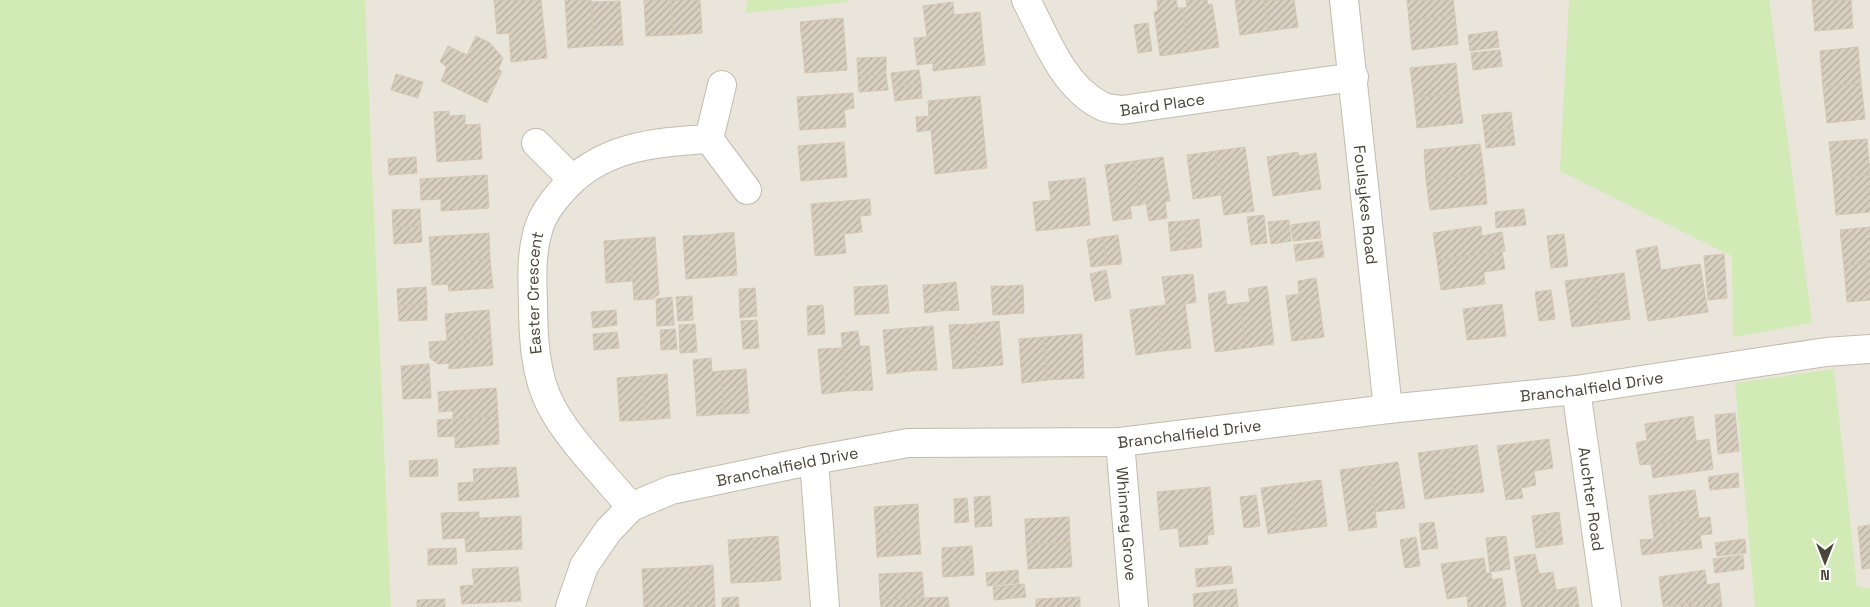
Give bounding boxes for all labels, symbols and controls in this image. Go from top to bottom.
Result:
street label: Baird Place [1119,88,1206,121]
street label: Foulsykes Road [1349,144,1382,266]
street label: Easter Crescent [522,229,548,355]
street label: Branchalfield Drive [1519,367,1665,407]
street label: Branchalfield Drive [1116,415,1263,453]
street label: Branchalfield Drive [714,442,860,491]
street label: Auchter Road [1573,445,1609,552]
street label: Whinney Grove [1111,466,1142,582]
north arrow [1800,537,1850,587]
text: N [1820,566,1830,584]

